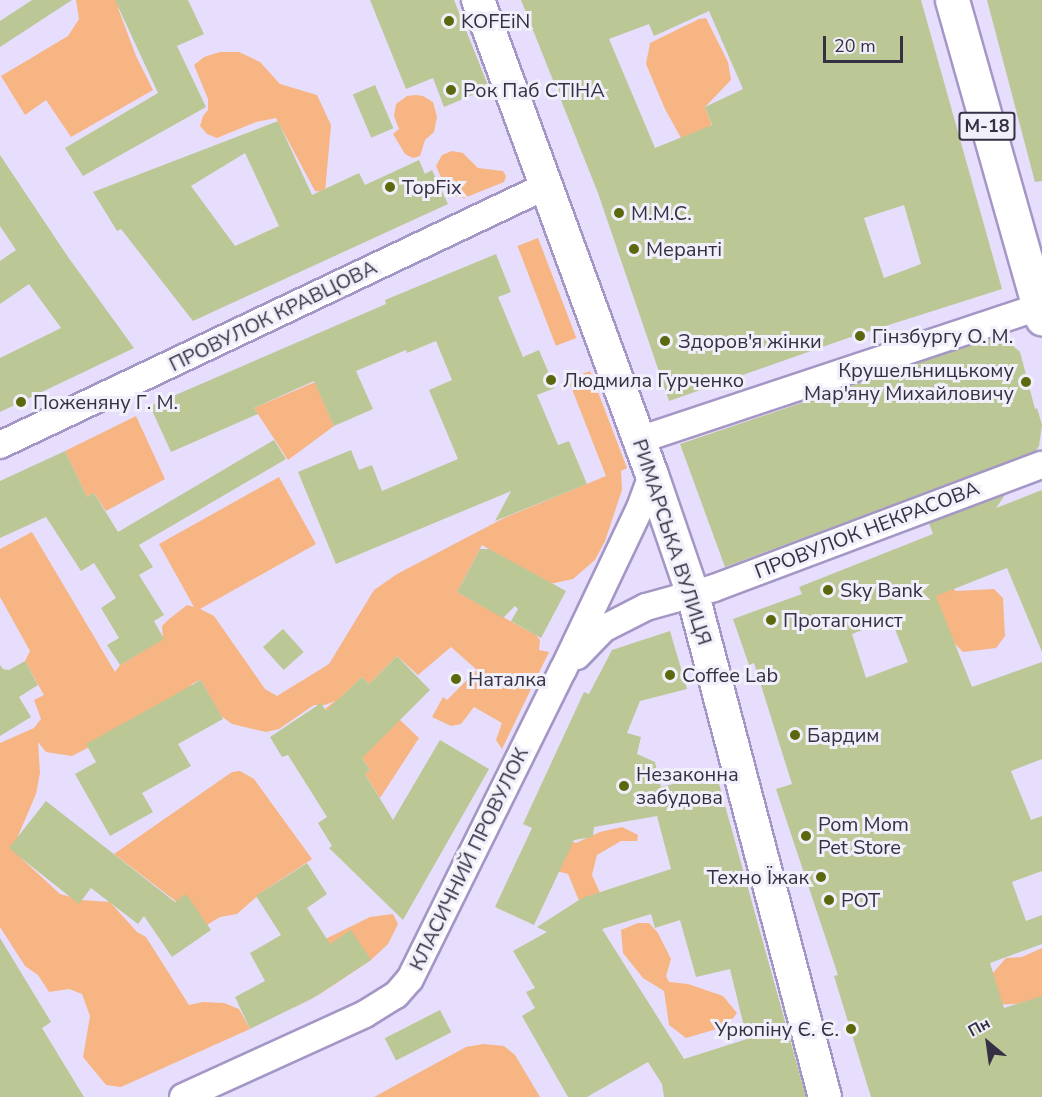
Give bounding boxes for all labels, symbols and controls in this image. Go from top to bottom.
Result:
place label: KOFEiN [461,9,530,33]
marker: KOFEiN [442,14,456,28]
scale bar [826,24,906,62]
text: 20 m [834,34,876,58]
place label: Рок Паб СТІНА [463,78,605,102]
marker: Рок Паб СТІНА [444,83,458,97]
road number: М-18 [957,111,1017,141]
place label: TopFix [402,175,461,199]
marker: TopFix [383,180,397,194]
place label: М.М.С. [631,201,692,225]
marker: М.М.С. [612,206,626,220]
place label: Меранті [646,237,722,261]
marker: Меранті [627,242,641,256]
street label: ПРОВУЛОК КРАВЦОВА [165,255,381,377]
place label: Гінзбургу О. М. [872,324,1013,348]
place label: Здоров'я жінки [678,329,822,353]
marker: Гінзбургу О. М. [853,329,867,343]
marker: Здоров'я жінки [656,332,674,350]
place label: Крушельницькому Мар'яну Михайловичу [804,358,1014,405]
place label: Людмила Гурченко [563,368,744,392]
marker: Людмила Гурченко [544,373,558,387]
marker: Крушельницькому Мар'яну Михайловичу [1019,375,1033,389]
place label: Поженяну Г. М. [33,390,178,414]
marker: Поженяну Г. М. [14,395,28,409]
street label: РИМАРСЬКА ВУЛИЦЯ [627,436,717,648]
street label: ПРОВУЛОК НЕКРАСОВА [751,476,983,584]
place label: Sky Bank [840,578,923,602]
marker: Sky Bank [821,583,835,597]
place label: Протагонист [783,608,903,632]
marker: Протагонист [764,613,778,627]
place label: Coffee Lab [682,663,778,687]
place label: Наталка [468,667,546,691]
marker: Coffee Lab [663,668,677,682]
marker: Наталка [449,672,463,686]
place label: Бардим [807,723,880,747]
marker: Бардим [788,728,802,742]
street label: КЛАСИЧНИЙ ПРОВУЛОК [404,744,534,974]
place label: Незаконна забудова [636,762,739,809]
marker: Незаконна забудова [617,779,631,793]
place label: Pom Mom Pet Store [818,813,909,860]
marker: Pom Mom Pet Store [799,829,813,843]
place label: Техно Їжак [707,865,809,889]
marker: Техно Їжак [814,870,828,884]
place label: РОТ [841,888,880,912]
marker: РОТ [822,893,836,907]
text: Пн [964,1012,994,1042]
north arrow [958,1013,1018,1073]
place label: Урюпіну Є. Є. [714,1017,839,1041]
marker: Урюпіну Є. Є. [844,1022,858,1036]

